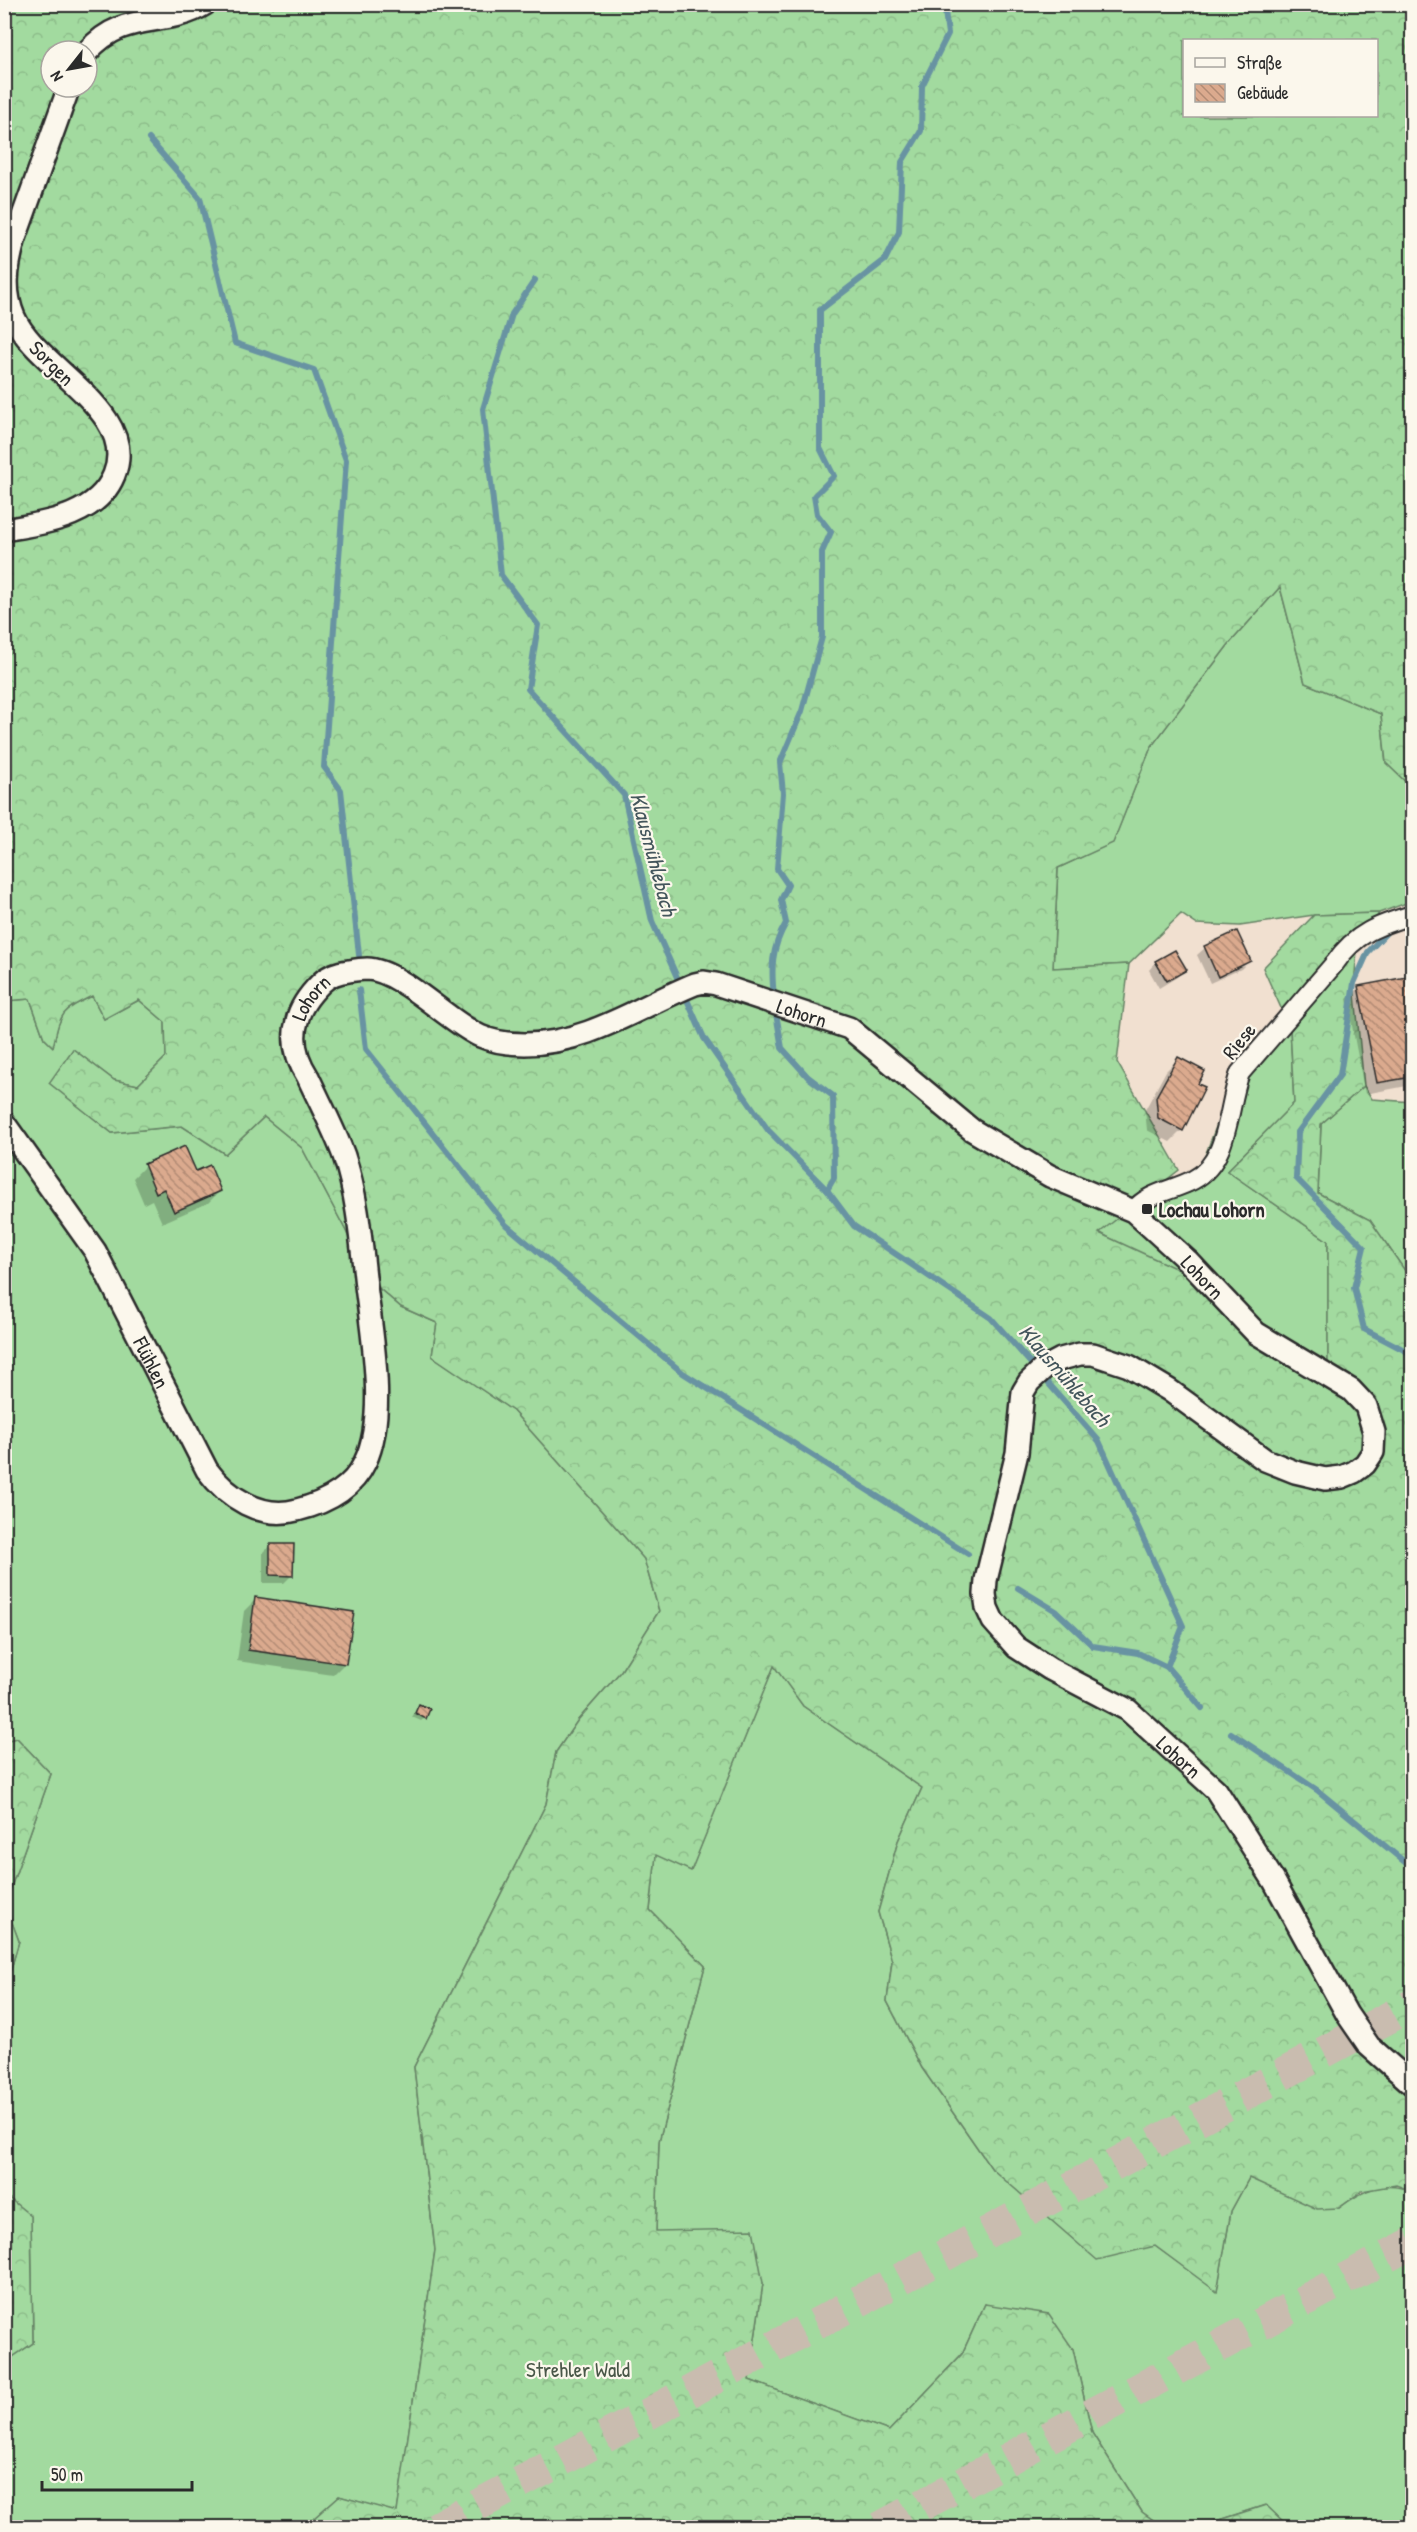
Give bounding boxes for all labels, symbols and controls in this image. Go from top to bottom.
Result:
north arrow [39,39,99,99]
legend [1183,39,1378,117]
text: Straße [1237,50,1282,75]
text: N [44,67,68,86]
text: Gebäude [1237,80,1289,105]
street label: Sorgen [23,334,81,392]
water label: Klausmühlebach [623,789,685,921]
street label: Lohorn [283,967,336,1024]
street label: Lohorn [773,991,831,1034]
street label: Riese [1215,1017,1263,1065]
place label: Lochau Lohorn [1159,1195,1265,1224]
marker: Lochau Lohorn [1140,1202,1154,1216]
street label: Lohorn [1175,1248,1231,1305]
water label: Klausmühlebach [1012,1317,1119,1434]
street label: Flühlen [126,1331,177,1393]
street label: Lohorn [1151,1729,1208,1785]
park label: Strehler Wald [526,2355,630,2384]
scale bar [42,2454,192,2492]
text: 50 m [51,2462,83,2487]

